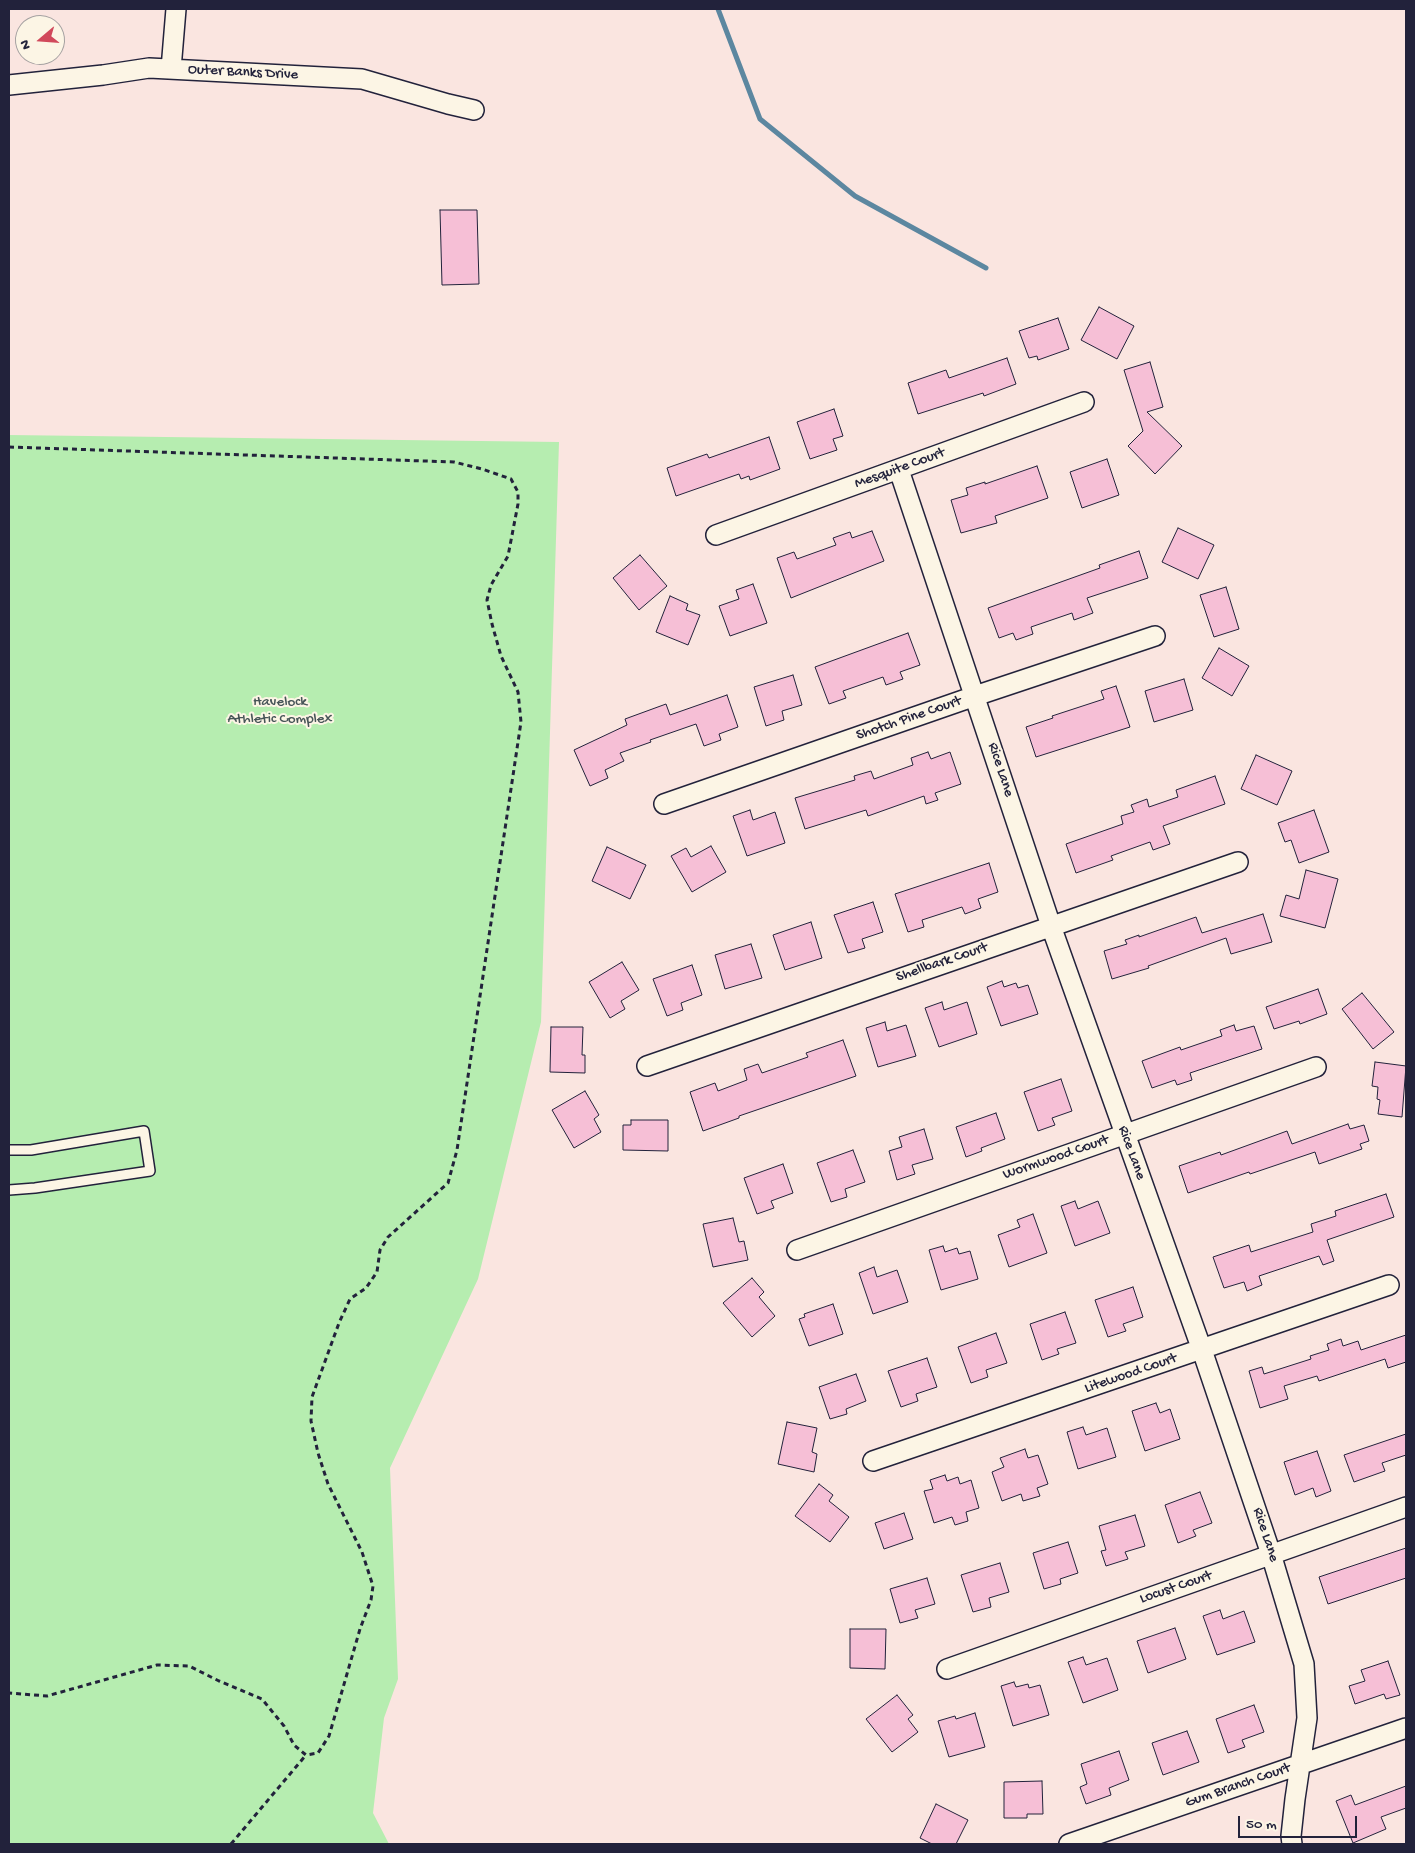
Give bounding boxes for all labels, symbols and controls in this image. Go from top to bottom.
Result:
north arrow [15,15,65,65]
text: N [17,38,36,51]
street label: Outer Banks Drive [187,61,299,85]
street label: Mesquite Court [852,444,948,494]
street label: Shotch Pine Court [854,693,964,745]
park label: Havelock Athletic Complex [228,694,332,729]
street label: Rice Lane [983,740,1017,800]
street label: Shellbark Court [894,939,990,987]
street label: Rice Lane [1113,1124,1149,1182]
street label: Wormwood Court [1001,1132,1111,1184]
street label: Litewood Court [1082,1350,1180,1398]
street label: Rice Lane [1248,1505,1282,1565]
street label: Locust Court [1138,1567,1214,1609]
street label: Gum Branch Court [1183,1760,1293,1812]
scale bar [1240,1806,1359,1838]
text: 50 m [1246,1816,1277,1834]

